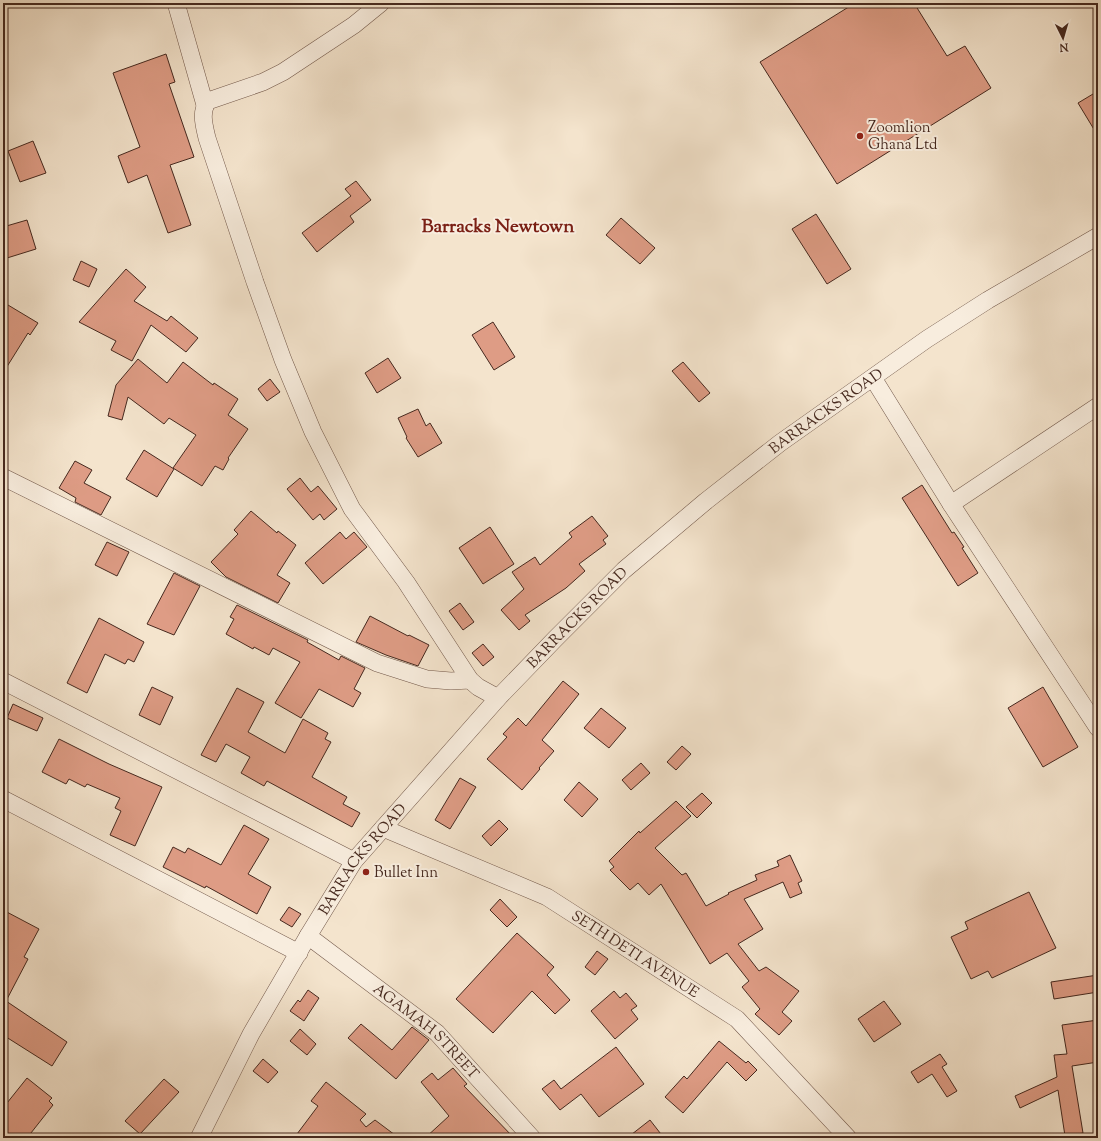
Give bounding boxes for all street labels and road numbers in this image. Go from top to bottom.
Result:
street label: BARRACKS ROAD [765,364,888,460]
street label: BARRACKS ROAD [523,563,633,674]
street label: BARRACKS ROAD [314,799,412,920]
street label: SETH DETI AVENUE [567,906,702,1004]
street label: AGAMAH STREET [368,979,483,1085]

